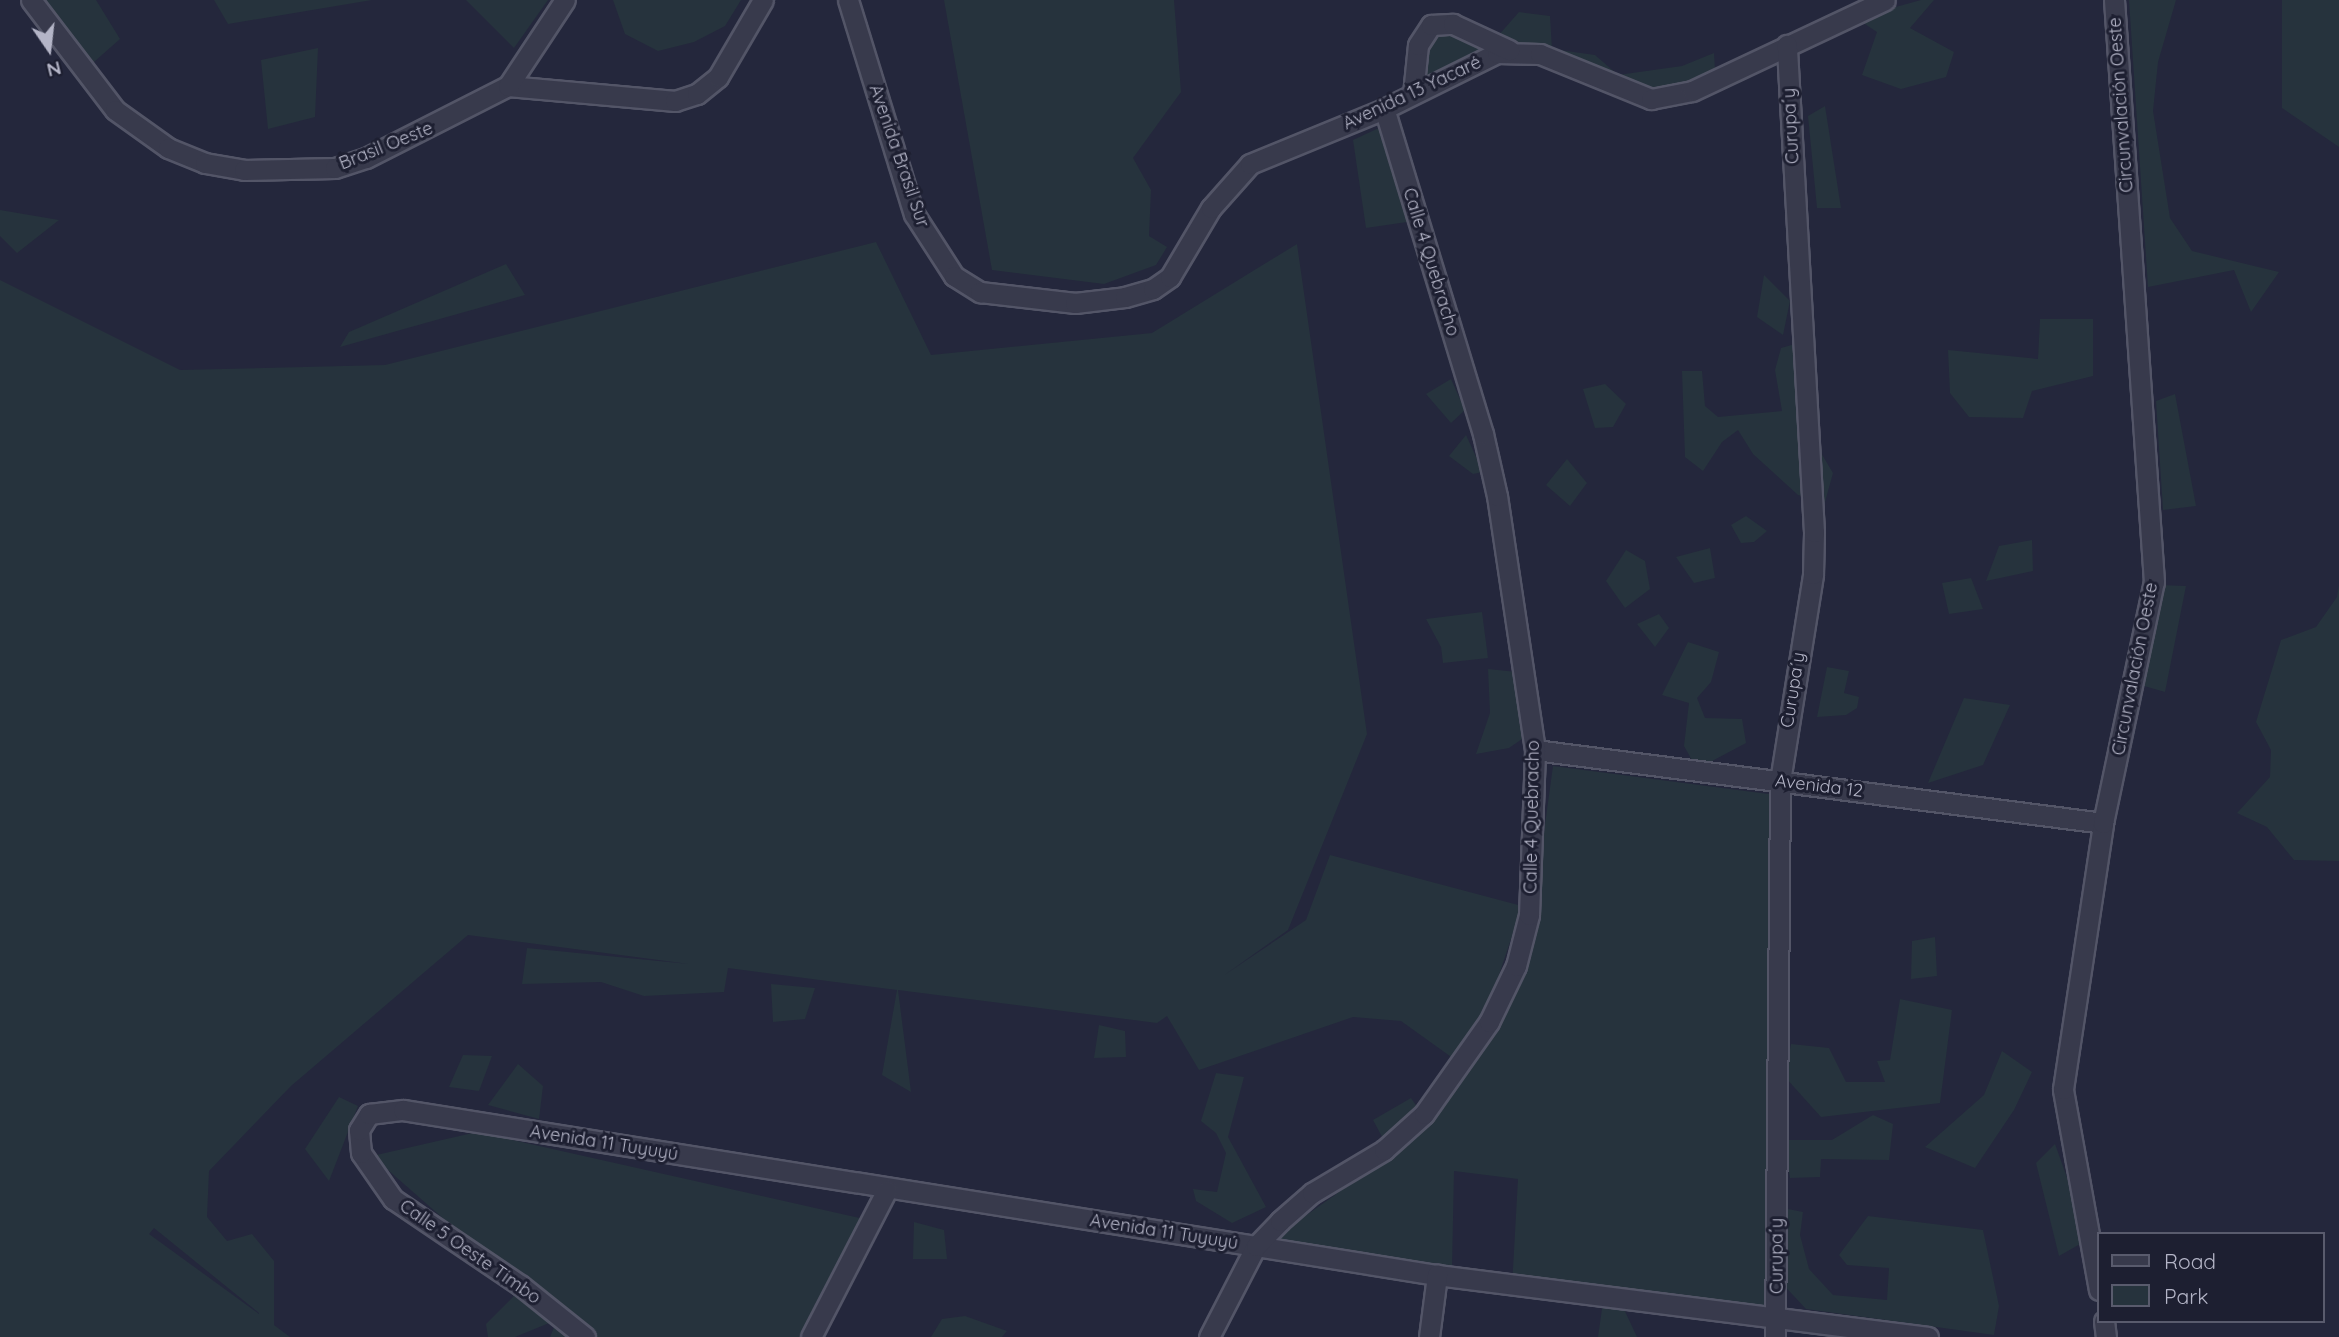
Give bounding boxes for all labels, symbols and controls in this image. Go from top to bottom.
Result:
north arrow [14,14,84,84]
street label: Circunvalación Oeste [2104,17,2138,193]
street label: Avenida 13 Yacaré [1339,52,1485,134]
text: N [44,56,64,83]
street label: Avenida Brasil Sur [864,82,934,230]
street label: Curupa´y [1778,87,1804,165]
street label: Brasil Oeste [336,117,436,175]
street label: Calle 4 Quebracho [1398,185,1464,339]
street label: Circunvalación Oeste [2108,581,2162,757]
street label: Curupa´y [1776,651,1810,729]
street label: Calle 4 Quebracho [1520,740,1544,894]
street label: Avenida 12 [1774,770,1864,802]
street label: Avenida 11 Tuyuyú [528,1121,680,1165]
street label: Calle 5 Oeste Timbo [395,1195,545,1309]
street label: Avenida 11 Tuyuyú [1088,1210,1240,1254]
street label: Curupa´y [1766,1218,1788,1294]
legend [2098,1232,2325,1323]
text: Road [2164,1248,2216,1274]
text: Park [2164,1283,2208,1309]

